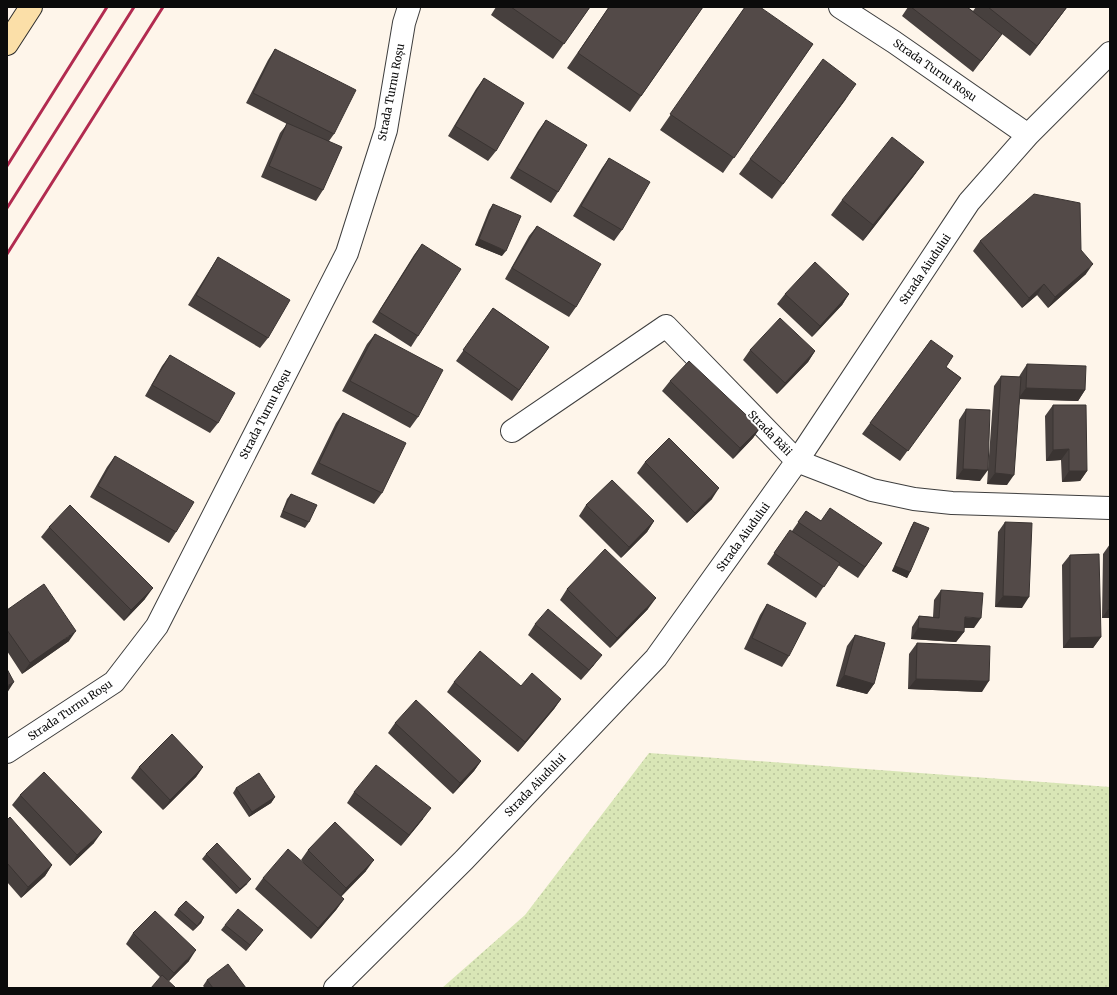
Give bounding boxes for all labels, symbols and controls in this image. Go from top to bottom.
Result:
street label: Strada Turnu Roșu [890,36,980,104]
street label: Strada Turnu Roșu [375,42,407,142]
street label: Strada Aiudului [896,231,954,307]
street label: Strada Turnu Roșu [236,367,294,461]
street label: Strada Băii [745,407,795,459]
street label: Strada Aiudului [713,499,773,574]
street label: Strada Turnu Roșu [25,676,115,744]
street label: Strada Aiudului [501,750,569,819]

